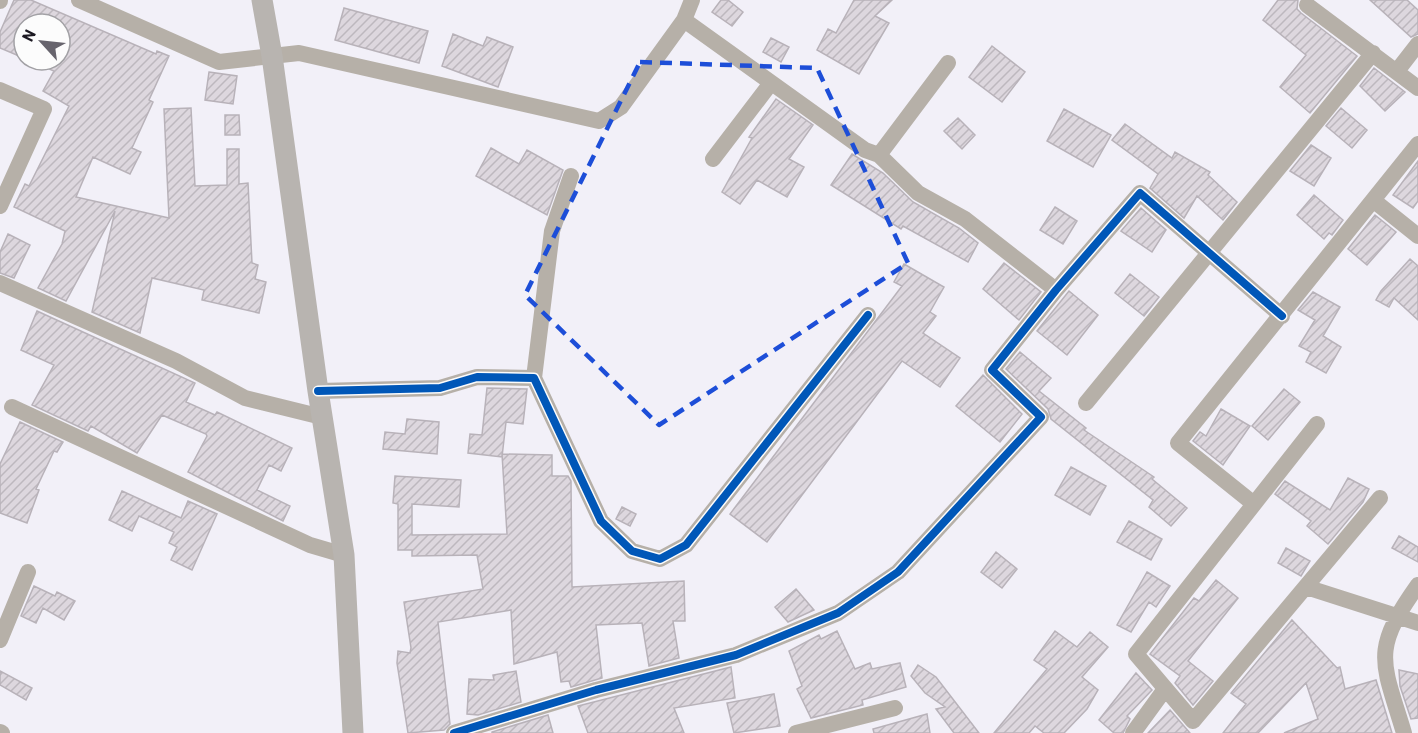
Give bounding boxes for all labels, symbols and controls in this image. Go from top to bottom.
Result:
north arrow [12,12,72,72]
text: N [17,26,39,44]

